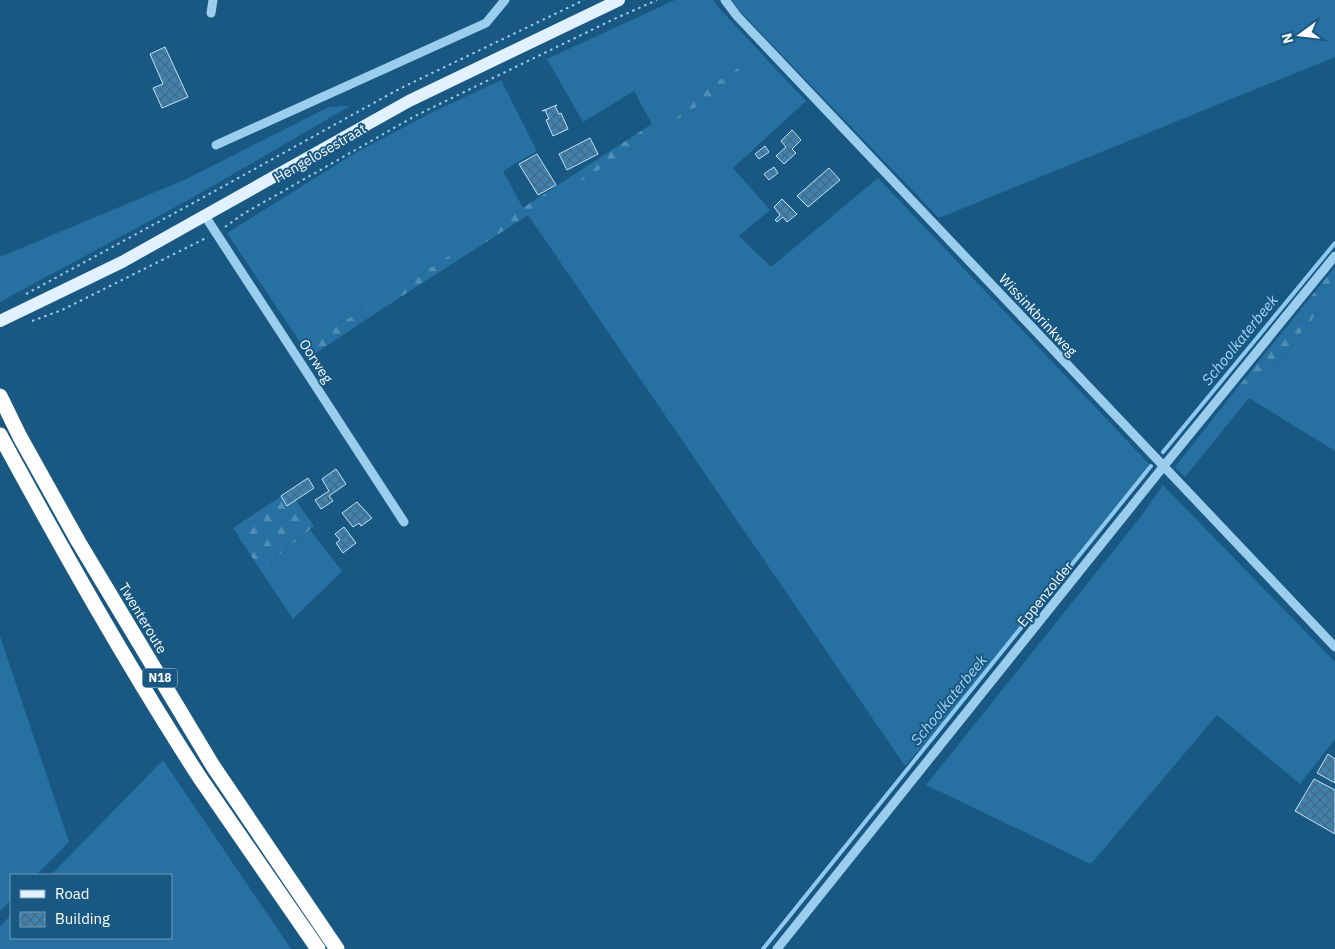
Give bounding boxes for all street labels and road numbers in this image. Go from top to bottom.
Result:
street label: Hengelosestraat [271,119,369,187]
street label: Wissinkbrinkweg [995,270,1081,360]
street label: Oorweg [295,336,337,387]
street label: Eppenzolder [1013,558,1077,630]
street label: Twenteroute [115,579,171,657]
road number: N18 [142,668,178,688]

